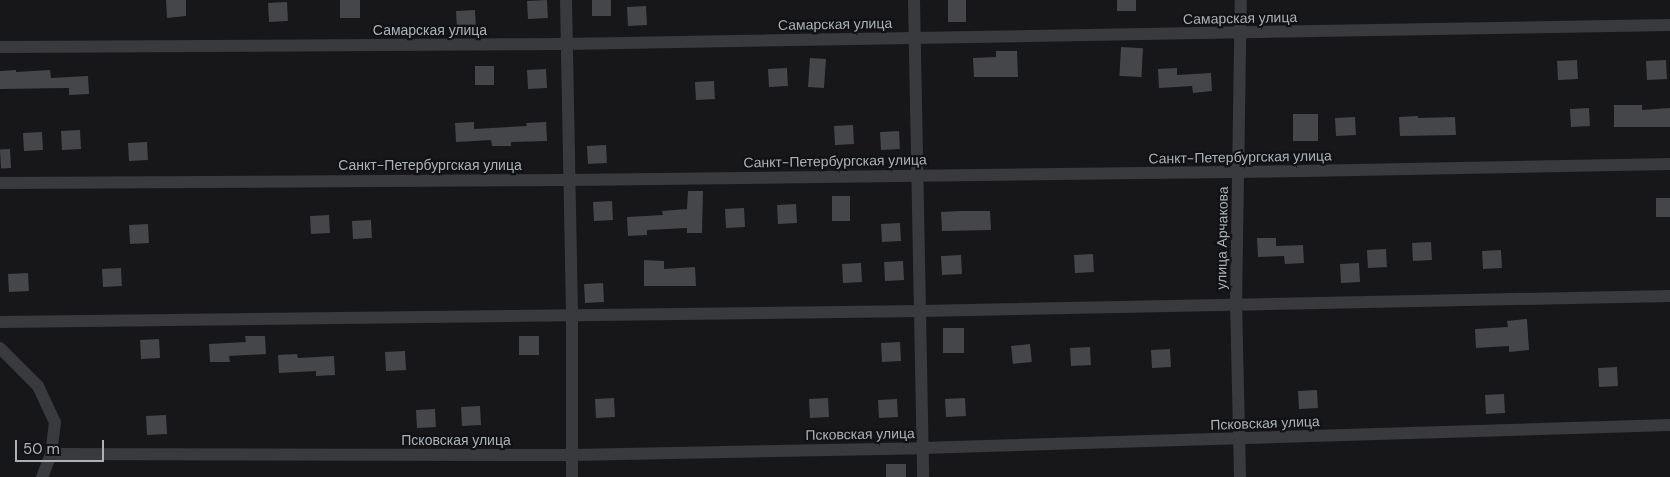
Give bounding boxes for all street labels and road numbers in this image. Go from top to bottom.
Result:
street label: Самарская улица [1183,9,1297,27]
street label: Самарская улица [778,15,892,33]
street label: Самарская улица [373,22,487,38]
street label: Санкт-Петербургская улица [1148,147,1332,167]
street label: Санкт-Петербургская улица [743,151,927,171]
street label: Санкт-Петербургская улица [338,157,522,173]
street label: улица Арчакова [1213,186,1231,290]
street label: Псковская улица [1210,413,1320,433]
street label: Псковская улица [805,425,915,443]
street label: Псковская улица [401,432,511,448]

